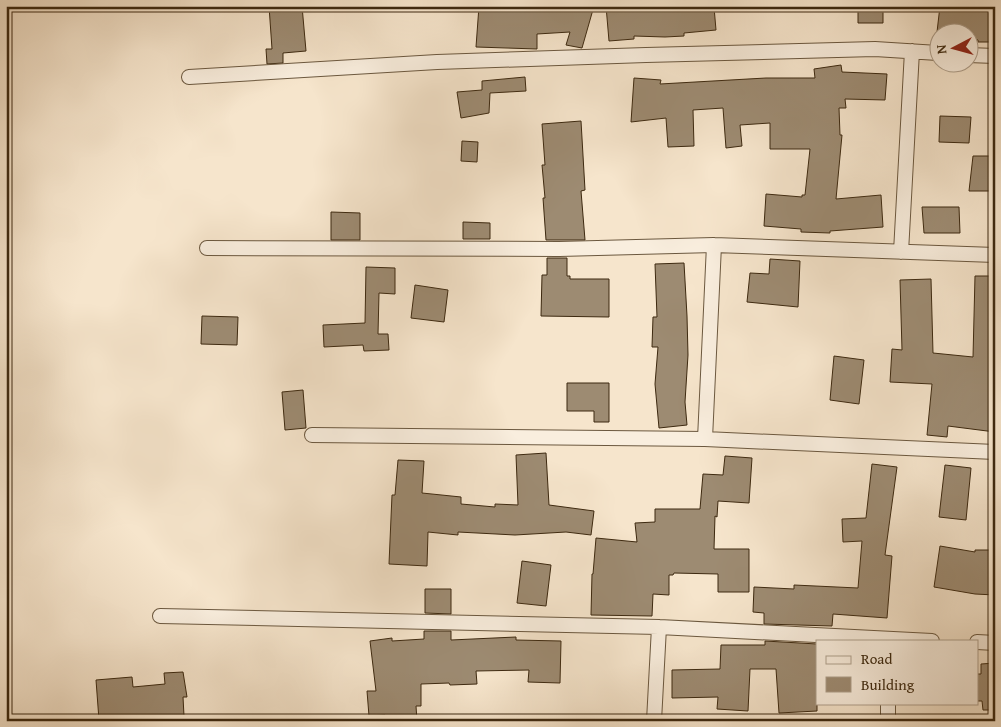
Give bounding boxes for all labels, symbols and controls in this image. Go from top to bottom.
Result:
north arrow [928,22,978,72]
text: N [931,43,952,55]
legend [816,640,978,704]
text: Road [861,648,892,669]
text: Building [861,674,915,695]

